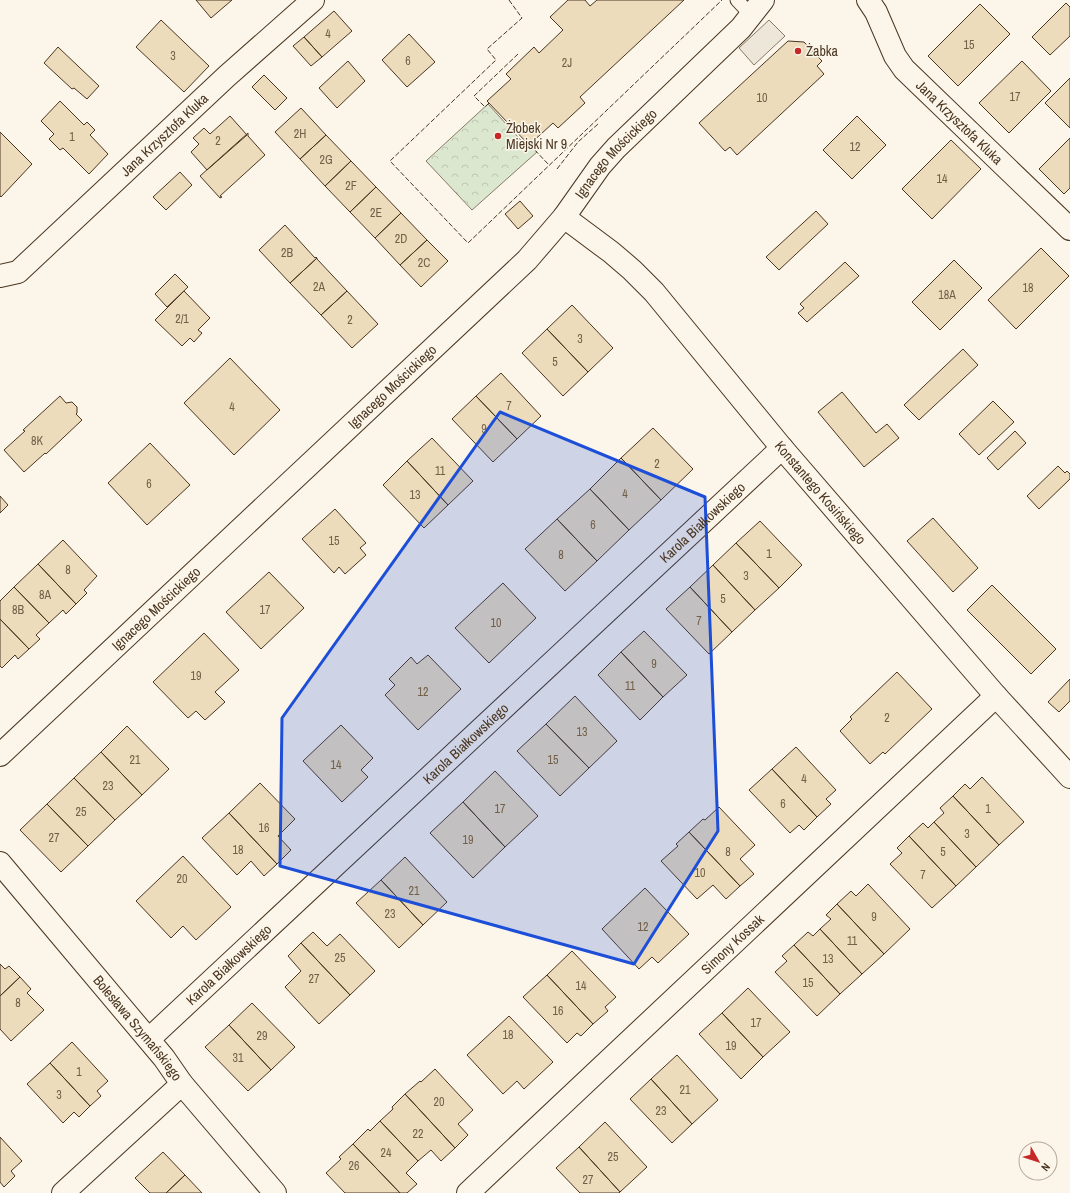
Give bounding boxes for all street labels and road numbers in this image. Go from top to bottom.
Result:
street label: Jana Krzysztofa Kluka [912,76,1007,169]
street label: Jana Krzysztofa Kluka [117,89,212,180]
street label: Ignacego Mościckiego [571,105,661,202]
street label: Ignacego Mościckiego [344,341,440,433]
street label: Konstantego Kosińskiego [771,437,870,548]
street label: Karola Białkowskiego [656,478,749,567]
street label: Ignacego Mościckiego [108,563,204,654]
street label: Karola Białkowskiego [419,699,512,788]
street label: Simony Kossak [697,910,768,978]
street label: Karola Białkowskiego [182,920,275,1009]
street label: Bolesława Szymańskiego [89,972,186,1084]

